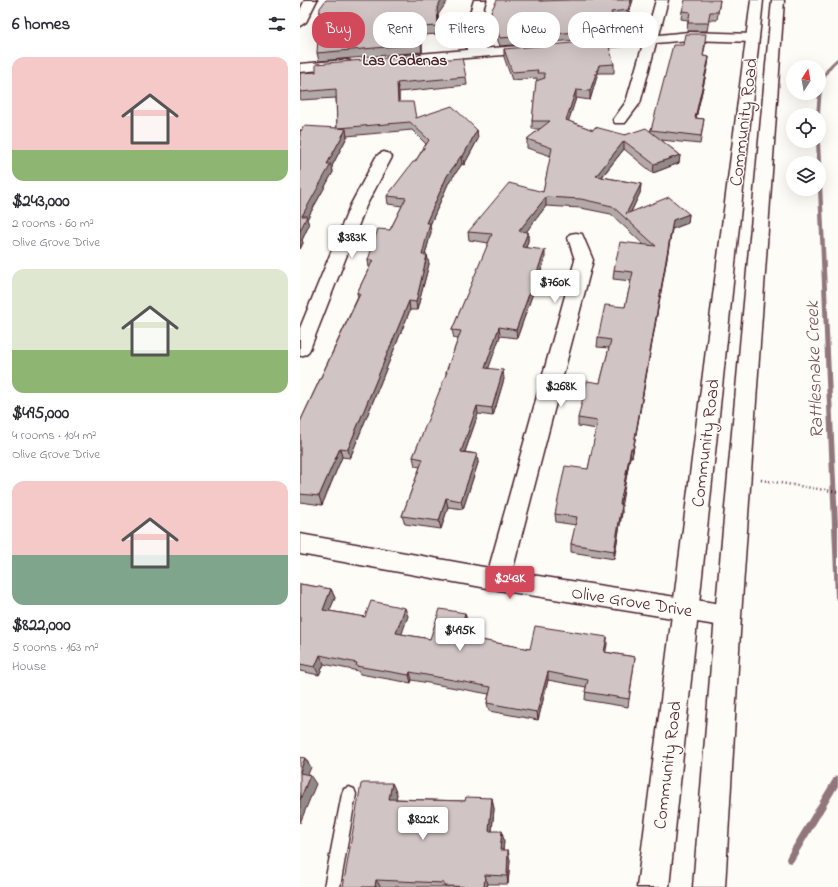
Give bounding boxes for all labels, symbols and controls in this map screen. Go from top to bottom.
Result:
text: 6 homes [12,12,70,37]
chip: Buy [312,12,365,48]
chip: Rent [373,12,427,48]
chip: Filters [435,12,499,48]
chip: New [507,12,560,48]
chip: Apartment [568,12,658,48]
icon: filters [266,13,288,35]
district label: Las Cadenas [363,49,447,73]
street label: Community Road [724,57,766,188]
north arrow [786,60,826,100]
map controls [786,60,826,196]
icon: home [114,83,186,155]
button: locate [786,108,826,148]
button: layers [786,156,826,196]
text: $243,000 [12,189,70,214]
text: 2 rooms · 60 m² [12,214,94,233]
pin: $383K [324,225,380,259]
text: $383K [337,228,367,247]
text: Olive Grove Drive [12,233,100,252]
pin: $760K [527,270,583,304]
text: $760K [540,273,570,292]
icon: home [114,295,186,367]
water label: Rattlesnake Creek [800,300,831,439]
pin: $268K [533,374,589,408]
text: $268K [545,377,577,396]
street label: Community Road [686,378,728,509]
text: $495,000 [12,401,69,426]
text: 4 rooms · 104 m² [12,426,96,445]
text: Olive Grove Drive [12,445,100,464]
icon: home [114,507,186,579]
pin: $243K [482,566,538,600]
text: $243K [494,569,526,588]
street label: Olive Grove Drive [569,581,695,626]
text: $822,000 [12,613,71,638]
pin: $495K [432,618,488,652]
text: $495K [445,621,475,640]
text: 5 rooms · 163 m² [12,638,99,657]
text: House [12,657,46,676]
street label: Community Road [648,700,690,831]
pin: $822K [395,807,451,841]
text: $822K [407,810,439,829]

